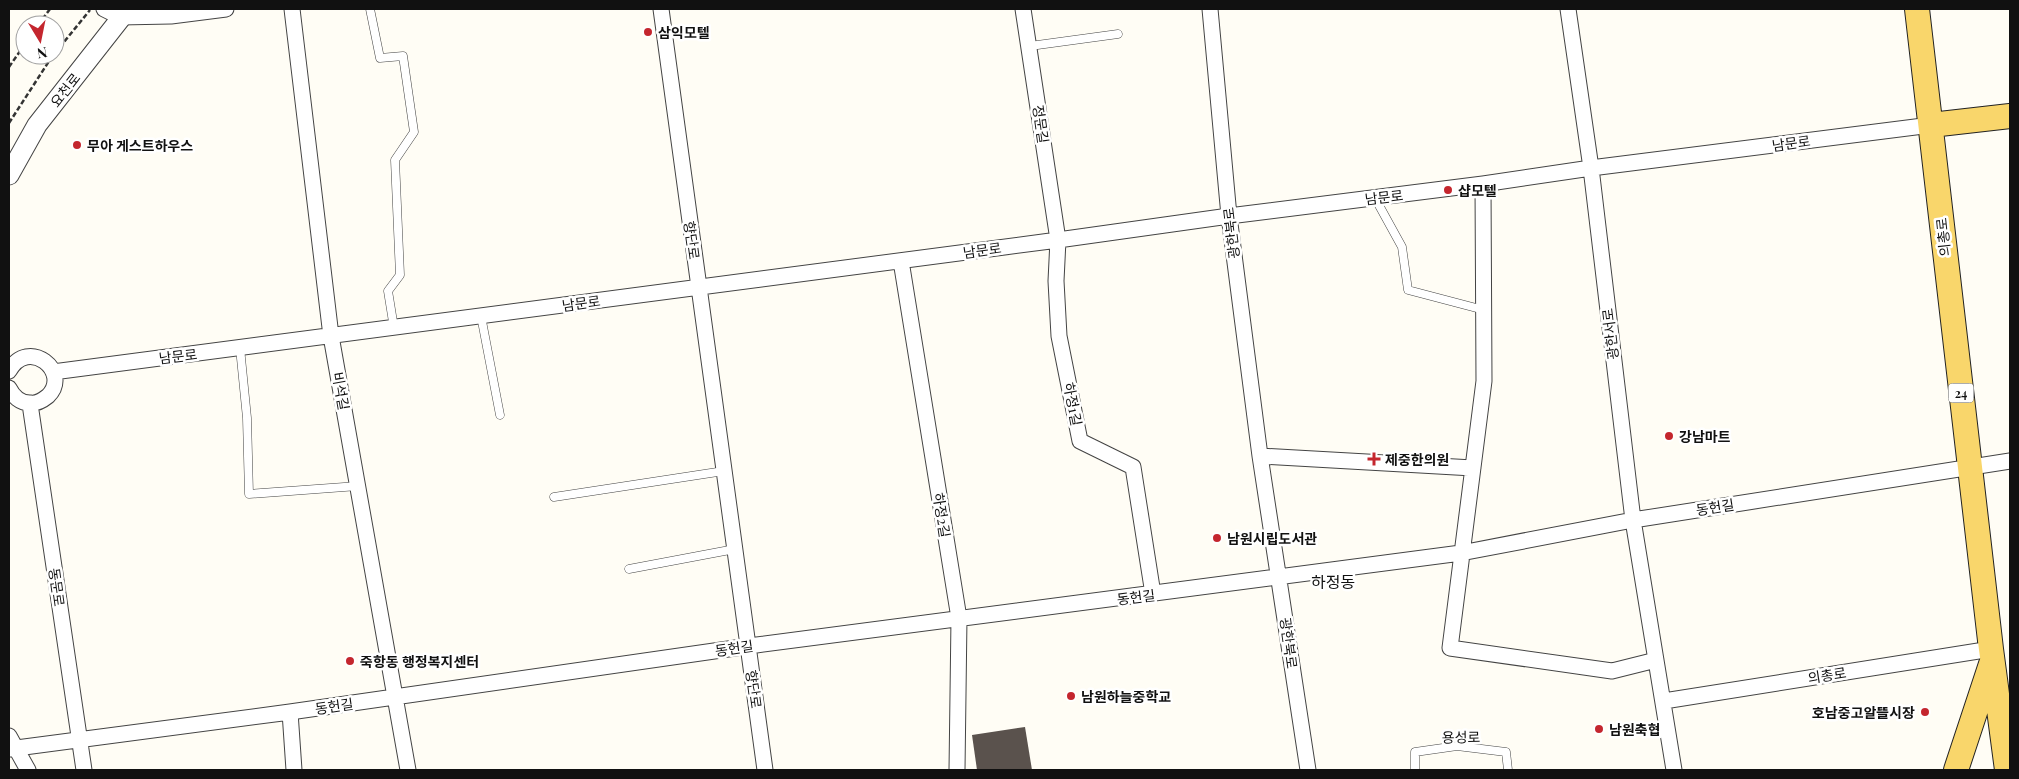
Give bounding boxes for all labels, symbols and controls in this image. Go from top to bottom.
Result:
north arrow [15,15,65,65]
place label: 삼익모텔 [658,23,710,42]
marker: 삼익모텔 [642,26,654,38]
text: N [36,43,49,64]
street label: 요천로 [46,69,84,111]
street label: 정문길 [1029,104,1053,144]
street label: 남문로 [1771,131,1812,155]
place label: 무아 게스트하우스 [87,136,193,155]
marker: 무아 게스트하우스 [71,139,83,151]
place label: 샵모텔 [1458,181,1497,200]
marker: 샵모텔 [1442,184,1454,196]
street label: 남문로 [1364,185,1404,209]
street label: 광한북로 [1218,206,1244,260]
street label: 의총로 [1932,217,1954,257]
street label: 향단로 [680,220,704,261]
street label: 남문로 [962,238,1003,262]
street label: 남문로 [561,291,602,315]
street label: 광한서로 [1597,307,1623,361]
street label: 남문로 [158,344,198,368]
street label: 비석길 [328,370,354,412]
street label: 하정1길 [1059,381,1087,427]
road number: 24 [1948,383,1974,402]
place label: 강남마트 [1679,427,1731,446]
marker: 강남마트 [1663,430,1675,442]
place label: 제중한의원 [1385,450,1449,469]
marker: 제중한의원 [1367,452,1381,466]
street label: 하정2길 [929,491,955,539]
street label: 동헌길 [1694,495,1736,519]
place label: 남원시립도서관 [1227,529,1317,548]
marker: 남원시립도서관 [1211,532,1223,544]
street label: 동문로 [45,567,69,608]
district label: 하정동 [1311,571,1355,592]
street label: 동헌길 [1116,585,1156,609]
street label: 광한북로 [1276,616,1302,670]
street label: 동헌길 [714,636,754,660]
place label: 죽항동 행정복지센터 [360,652,479,671]
marker: 죽항동 행정복지센터 [344,655,356,667]
street label: 의총로 [1806,663,1848,687]
street label: 향단로 [742,669,766,710]
place label: 남원하늘중학교 [1081,687,1171,706]
marker: 남원하늘중학교 [1065,690,1077,702]
street label: 동헌길 [314,694,354,718]
place label: 호남중고알뜰시장 [1812,703,1915,722]
marker: 호남중고알뜰시장 [1919,706,1931,718]
place label: 남원축협 [1609,720,1661,739]
marker: 남원축협 [1593,723,1605,735]
street label: 용성로 [1442,727,1481,747]

